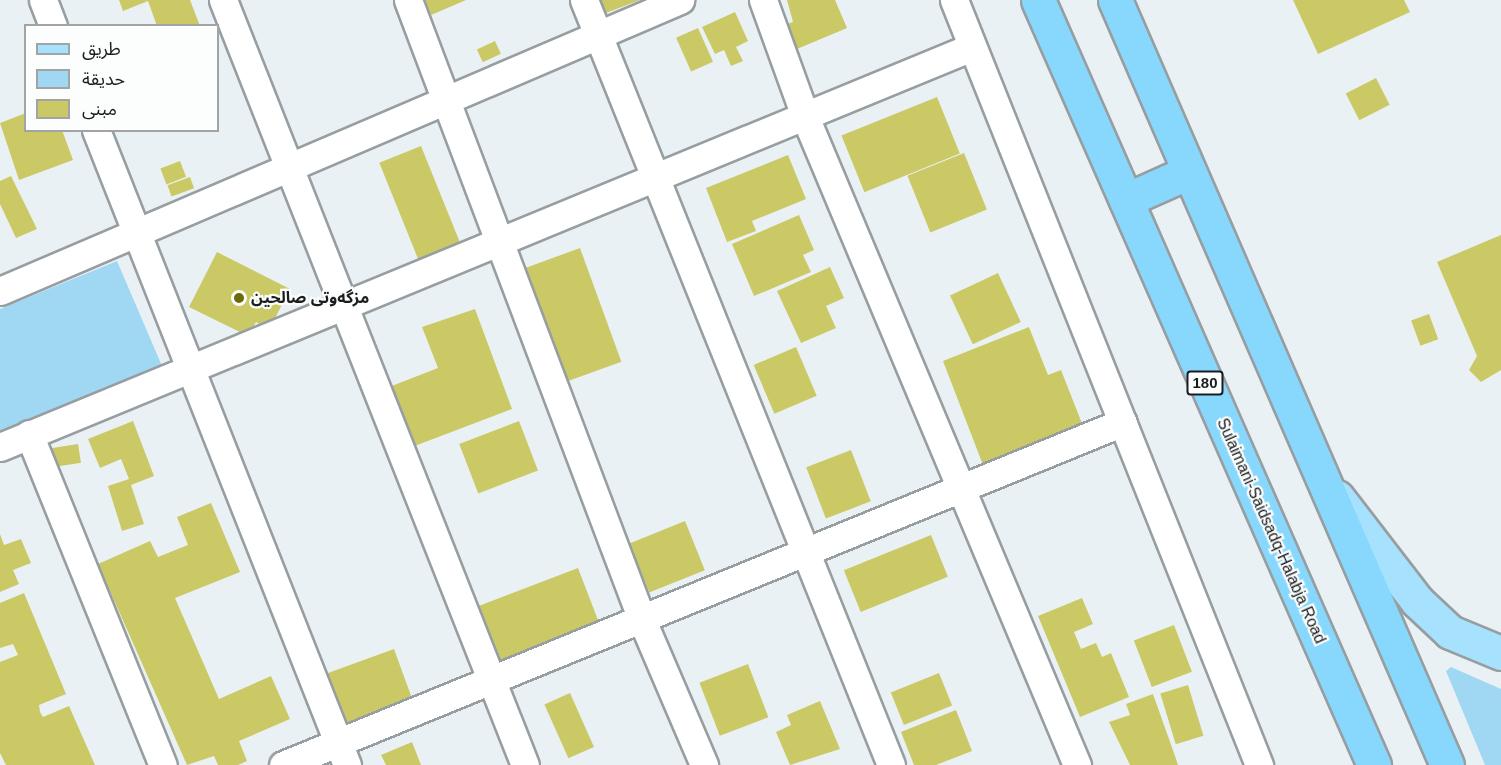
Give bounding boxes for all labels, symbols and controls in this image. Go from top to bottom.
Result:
legend [24,24,219,132]
text: طريق [82,39,121,59]
text: حديقة [82,69,125,89]
text: مبنى [82,99,117,119]
place label: مزگەوتی صالحین [251,288,369,308]
marker: مزگەوتی صالحین [232,291,246,305]
road number: 180 [1186,371,1224,395]
street label: Sulaimani-Saidsadq-Halabja Road [1212,415,1330,647]

